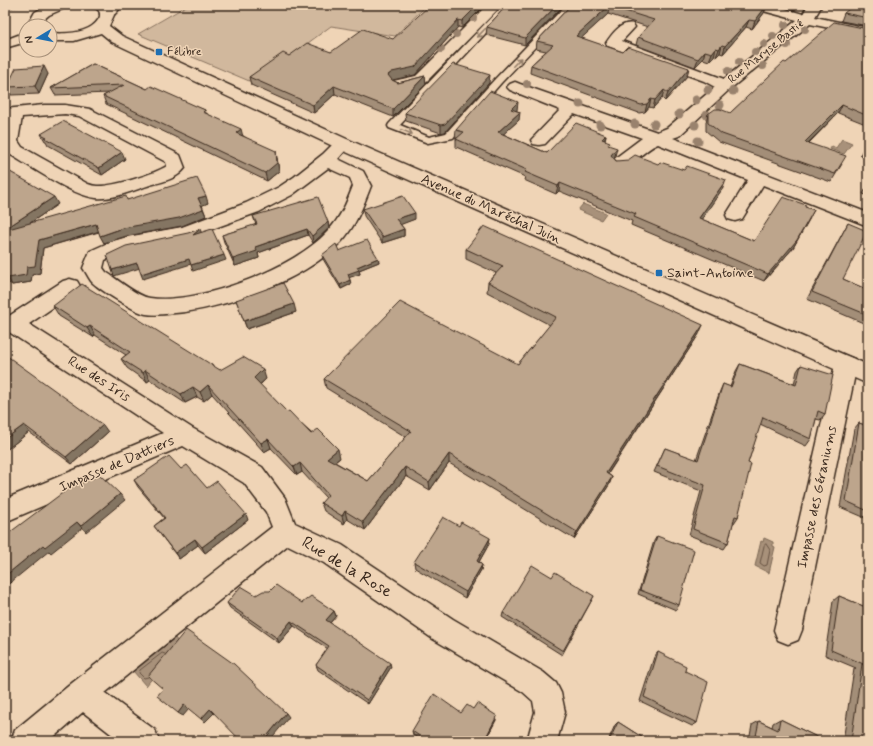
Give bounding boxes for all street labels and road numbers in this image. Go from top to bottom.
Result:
street label: Rue Maryse Bastié [725,16,808,88]
street label: Avenue du Maréchal Juin [418,170,564,248]
street label: Rue des Iris [64,352,134,406]
street label: Impasse des Géraniums [793,424,841,570]
street label: Impasse de Dattiers [57,432,177,496]
street label: Rue de la Rose [298,531,396,603]

